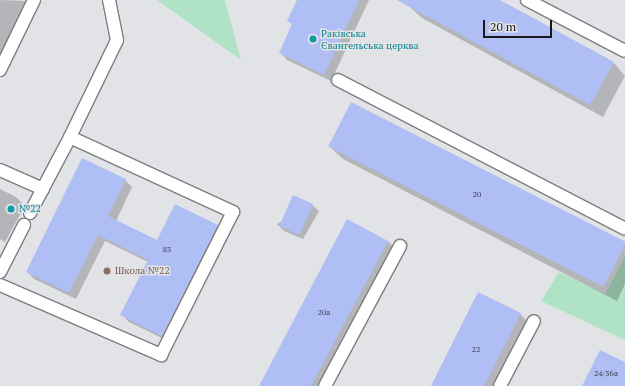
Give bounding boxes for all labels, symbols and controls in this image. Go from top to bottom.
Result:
scale bar [485,12,554,38]
text: 20 m [490,19,516,34]
place label: Раківська Євангельська церква [321,27,419,50]
marker: Раківська Євангельська церква [308,34,318,44]
house number: 20 [473,190,481,200]
place label: №22 [19,203,41,215]
marker: №22 [6,204,16,214]
house number: 83 [163,245,171,255]
place label: Школа №22 [115,265,170,277]
marker: Школа №22 [102,266,112,276]
house number: 20а [318,308,330,318]
house number: 22 [472,345,480,355]
house number: 24/36а [594,369,618,379]

